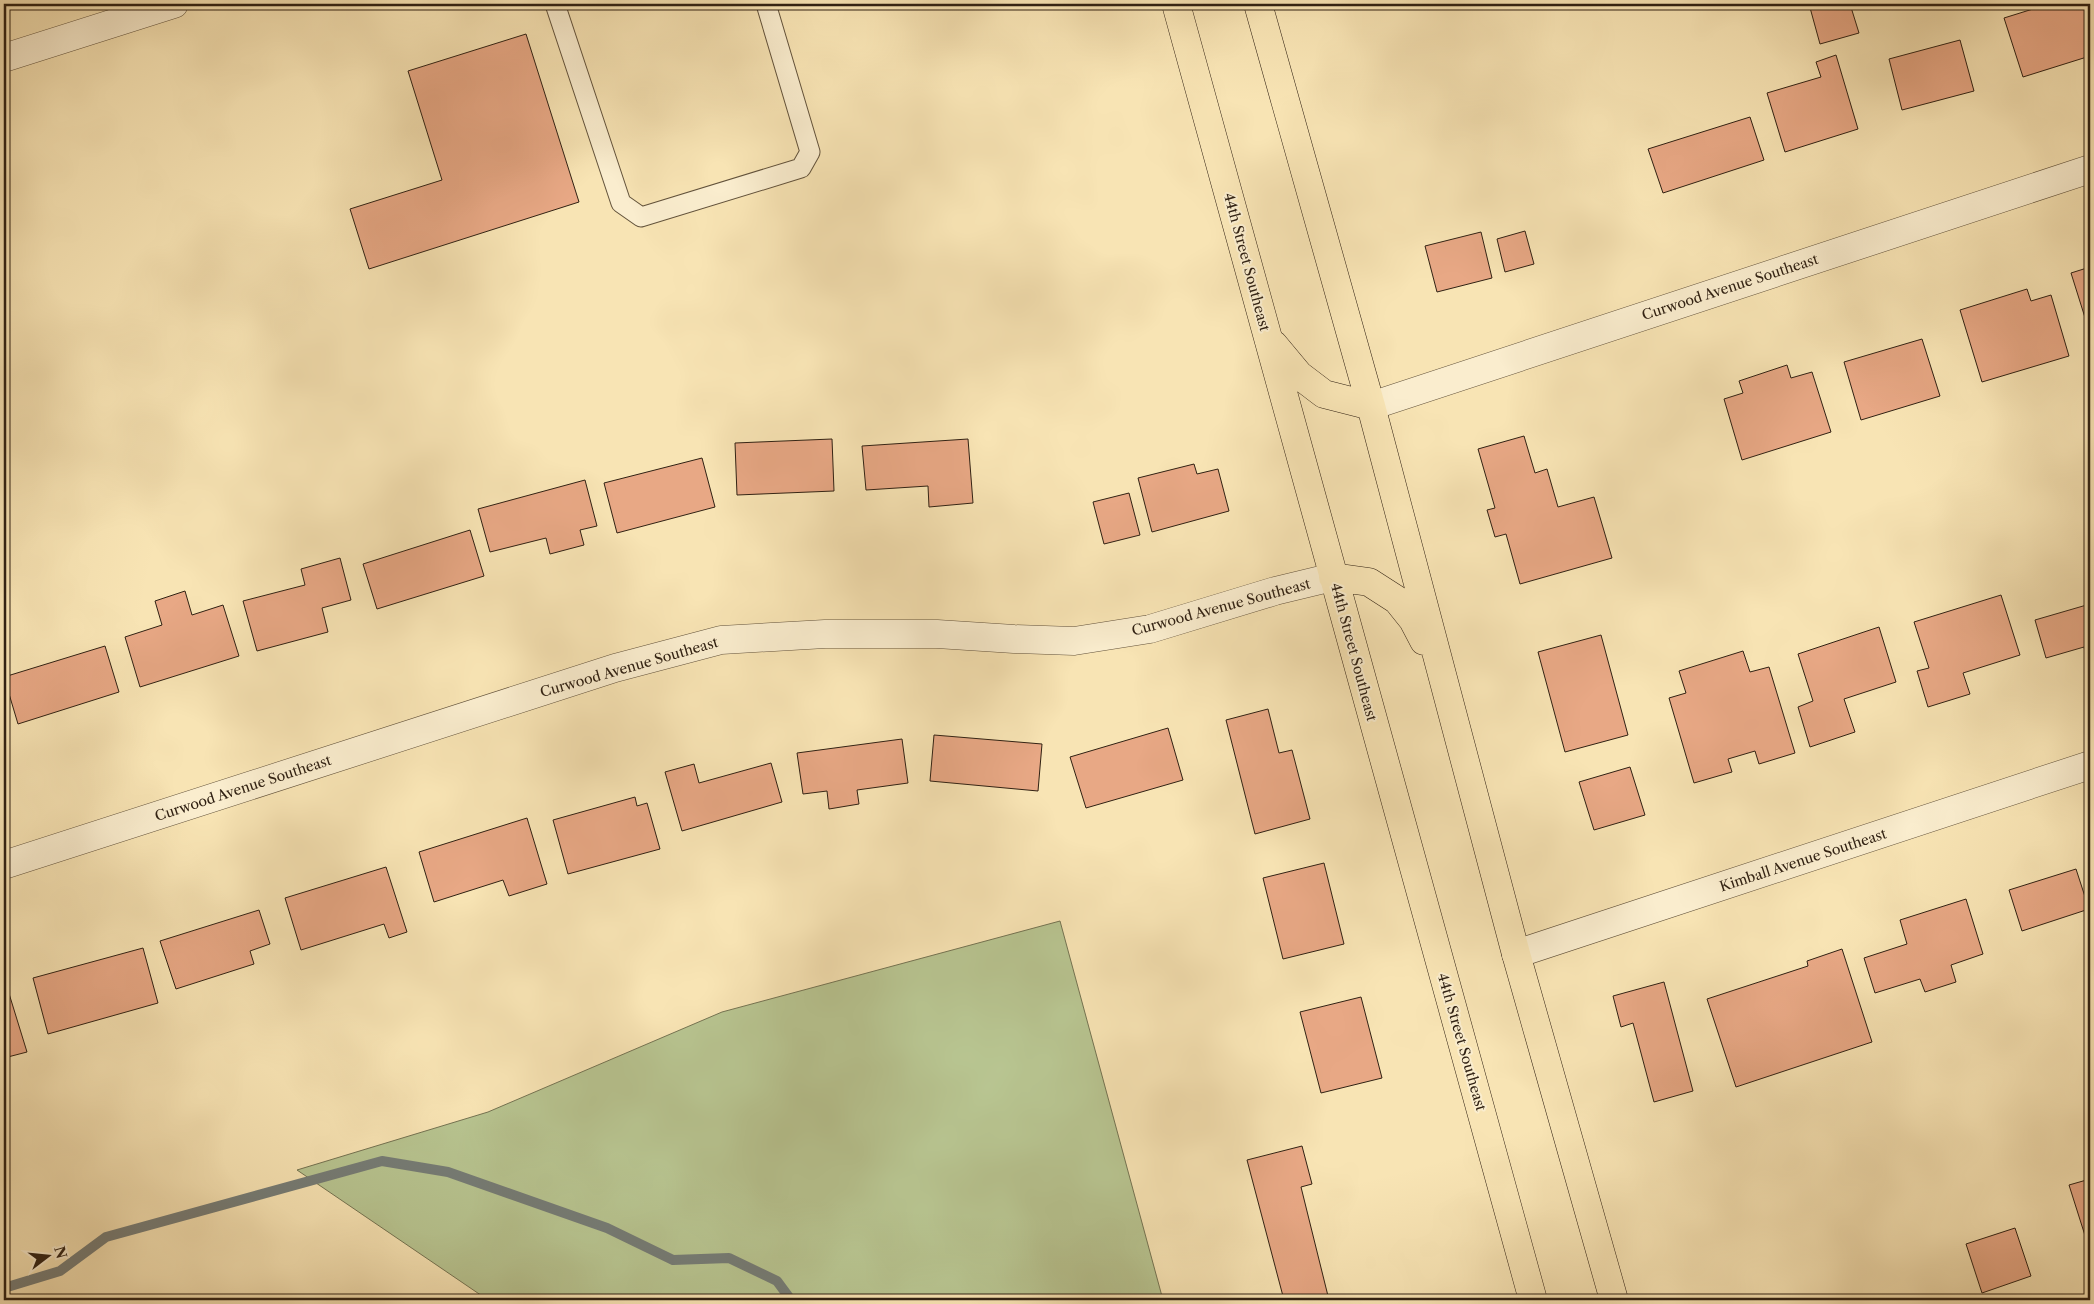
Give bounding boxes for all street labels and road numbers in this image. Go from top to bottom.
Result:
street label: 44th Street Southeast [1220,191,1274,333]
street label: Curwood Avenue Southeast [1640,250,1821,324]
street label: Curwood Avenue Southeast [1130,574,1312,640]
street label: 44th Street Southeast [1327,581,1381,723]
street label: Curwood Avenue Southeast [538,633,720,701]
street label: Curwood Avenue Southeast [153,751,334,825]
street label: Kimball Avenue Southeast [1717,824,1889,896]
street label: 44th Street Southeast [1434,971,1490,1113]

